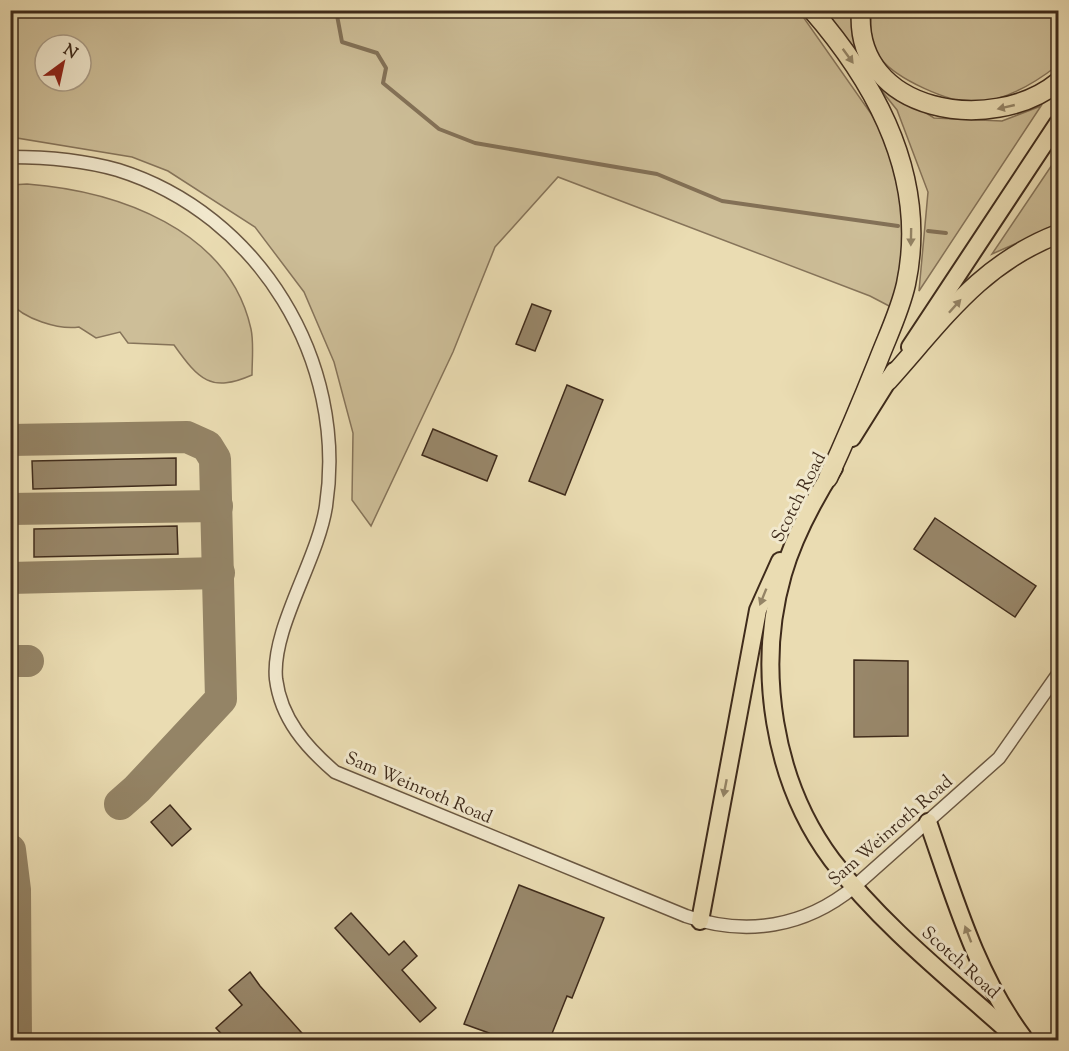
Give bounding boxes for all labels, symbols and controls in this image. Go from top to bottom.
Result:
north arrow [33,33,93,93]
text: N [58,39,82,66]
one-way arrow [842,48,854,64]
one-way arrow [997,103,1016,113]
one-way arrow [906,227,916,246]
one-way arrow [948,299,961,314]
street label: Scotch Road [766,448,834,547]
one-way arrow [757,588,767,606]
street label: Sam Weinroth Road [341,746,496,832]
street label: Sam Weinroth Road [823,770,959,893]
one-way arrow [720,779,729,798]
street label: Scotch Road [915,921,1005,1006]
one-way arrow [962,925,972,943]

